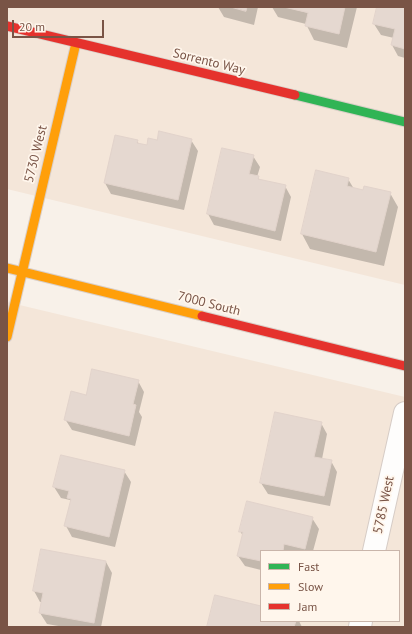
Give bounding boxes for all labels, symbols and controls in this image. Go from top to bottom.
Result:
scale bar [14,12,106,38]
text: 20 m [19,19,45,34]
street label: Sorrento Way [171,45,247,79]
street label: 5730 West [21,124,51,184]
street label: 7000 South [176,289,242,319]
street label: 5785 West [370,475,398,535]
legend [260,550,400,622]
text: Fast [298,559,319,574]
text: Slow [298,579,323,594]
text: Jam [298,599,317,614]

